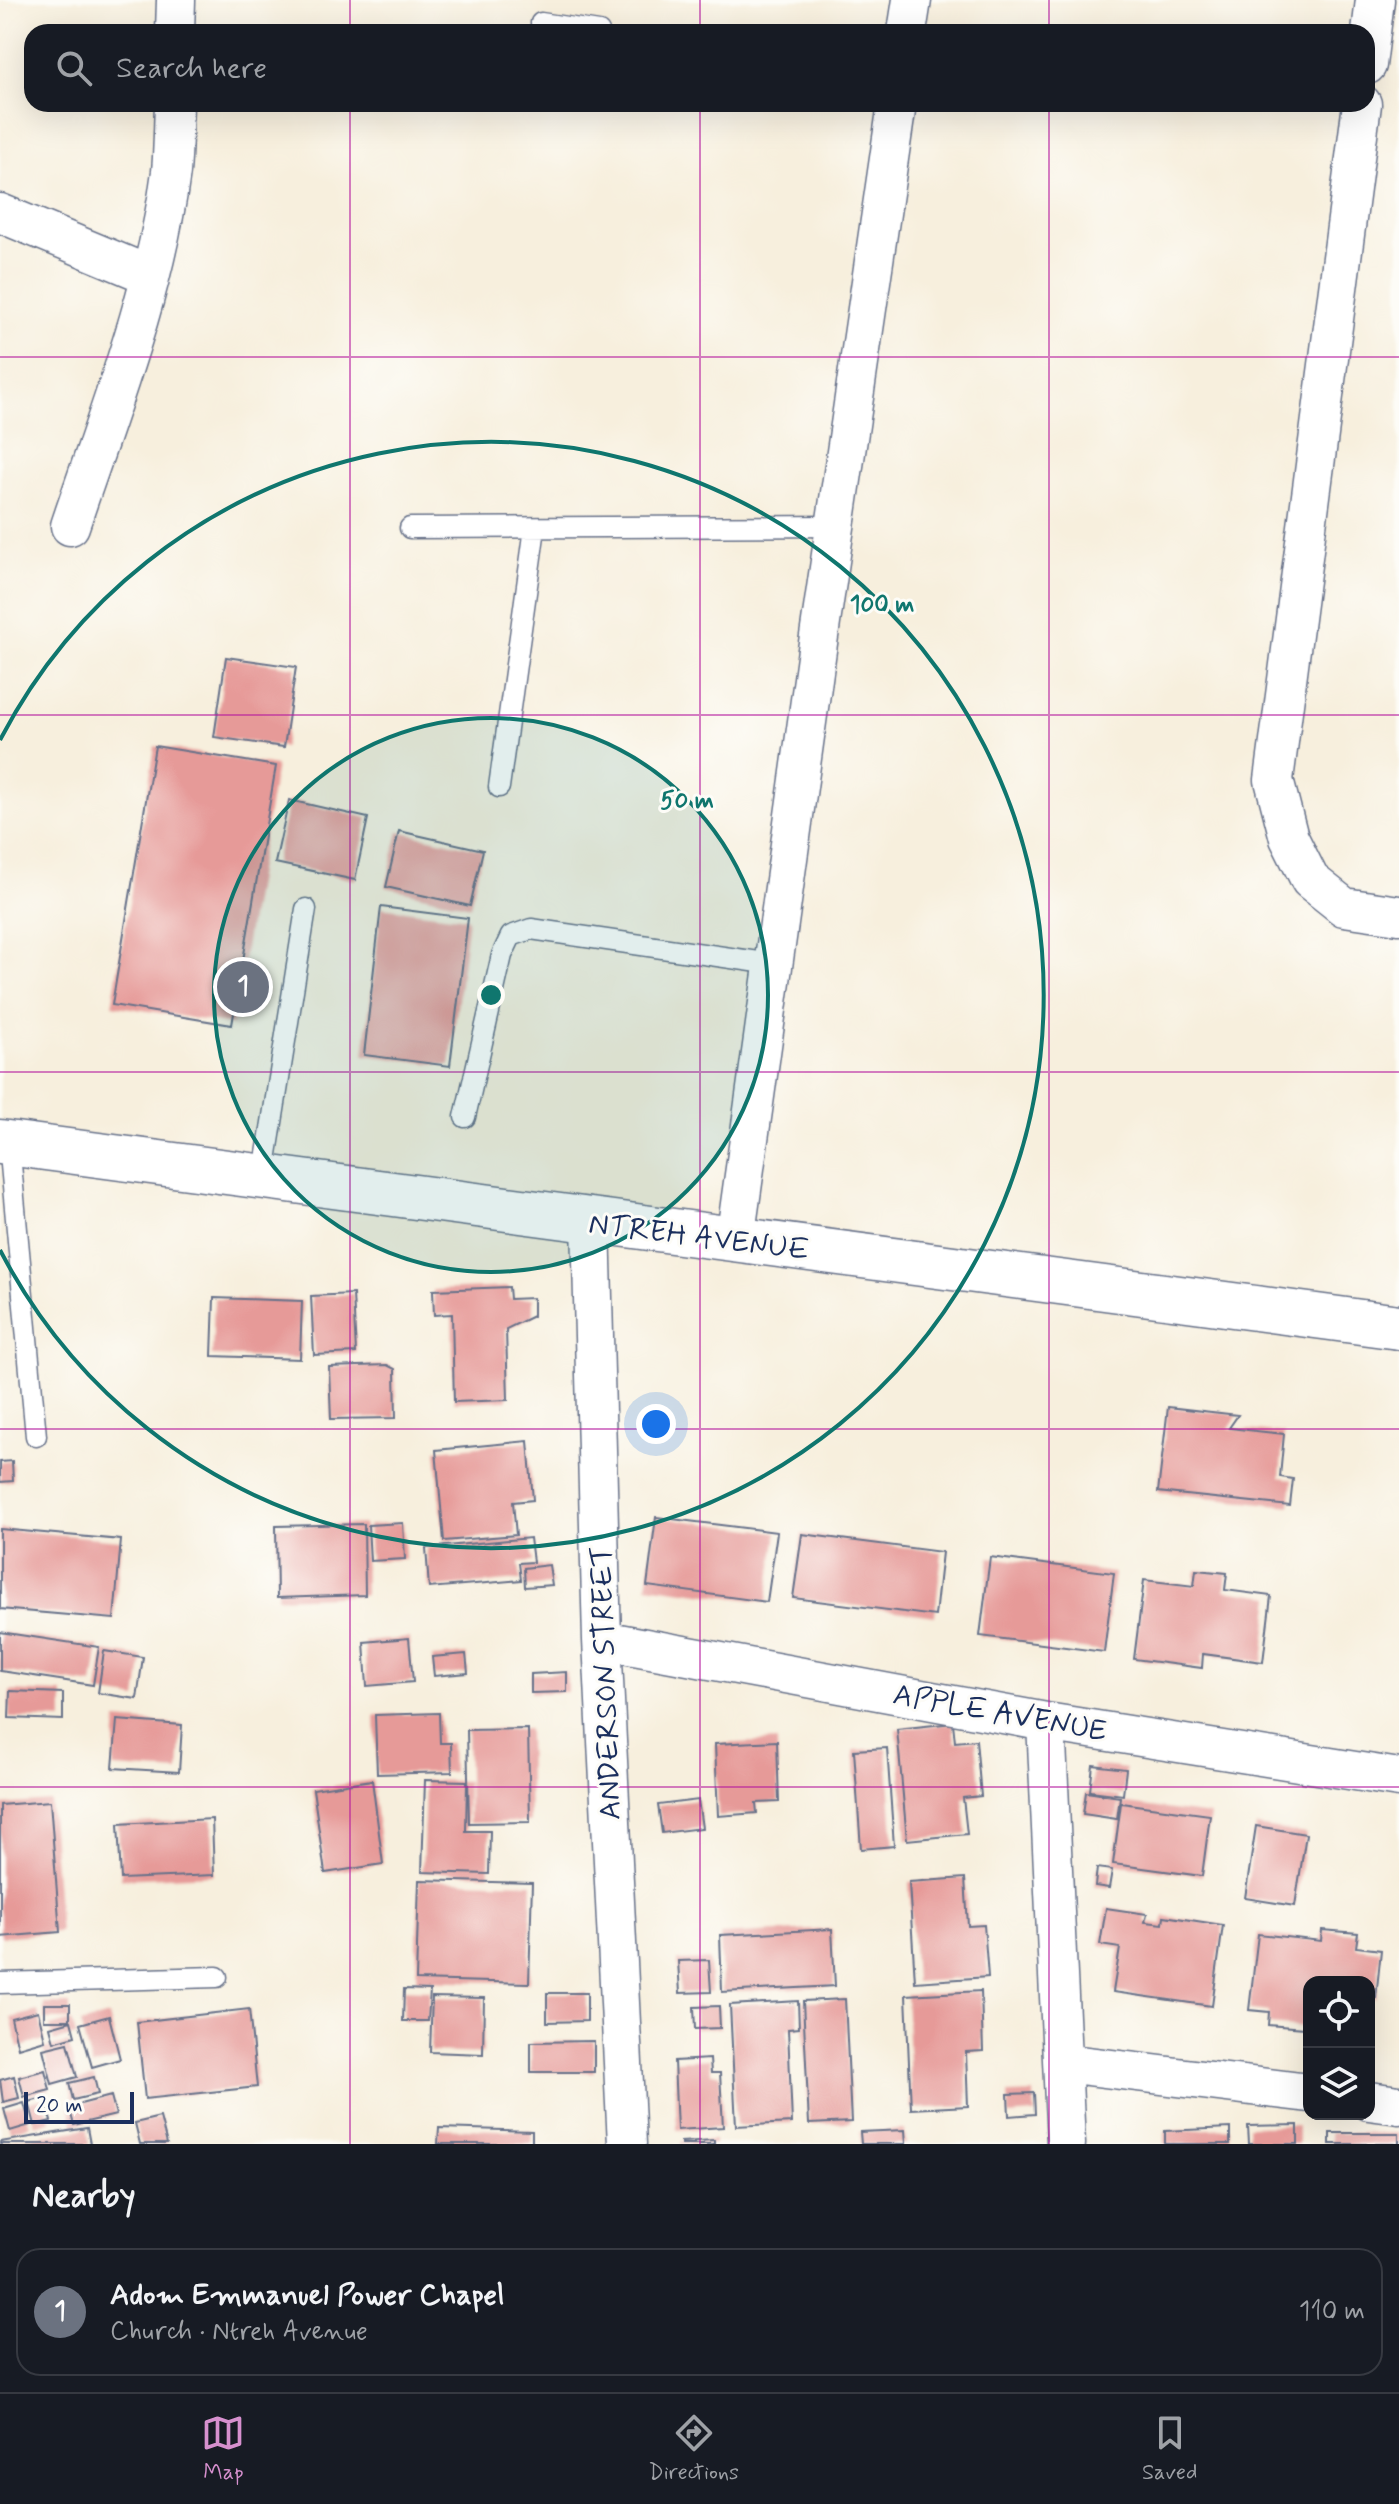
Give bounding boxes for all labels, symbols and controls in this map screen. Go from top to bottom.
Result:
search box [24,24,1375,112]
icon: search [52,46,96,90]
text: Search here [116,49,267,88]
text: 100 m [850,590,914,621]
text: 50 m [660,786,714,817]
pin: 1 [217,957,269,1017]
centre of rings [477,981,505,1009]
street label: NTREH AVENUE [586,1205,811,1270]
your location [636,1404,676,1444]
street label: ANDERSON STREET [582,1545,631,1821]
street label: APPLE AVENUE [890,1675,1110,1751]
map controls [1303,1976,1375,2120]
button: locate [1303,1976,1375,2048]
button: layers [1303,2048,1375,2120]
scale bar [24,2088,134,2124]
text: 20 m [36,2092,83,2120]
text: Nearby [32,2174,136,2219]
text: Adom Emmanuel Power Chapel [110,2276,505,2315]
text: 1 [54,2295,66,2329]
text: 110 m [1299,2295,1365,2329]
text: Church · Ntreh Avenue [110,2315,368,2349]
tab: Map [201,2411,245,2487]
tab: Directions [648,2411,739,2487]
tab: Saved [1142,2411,1197,2487]

